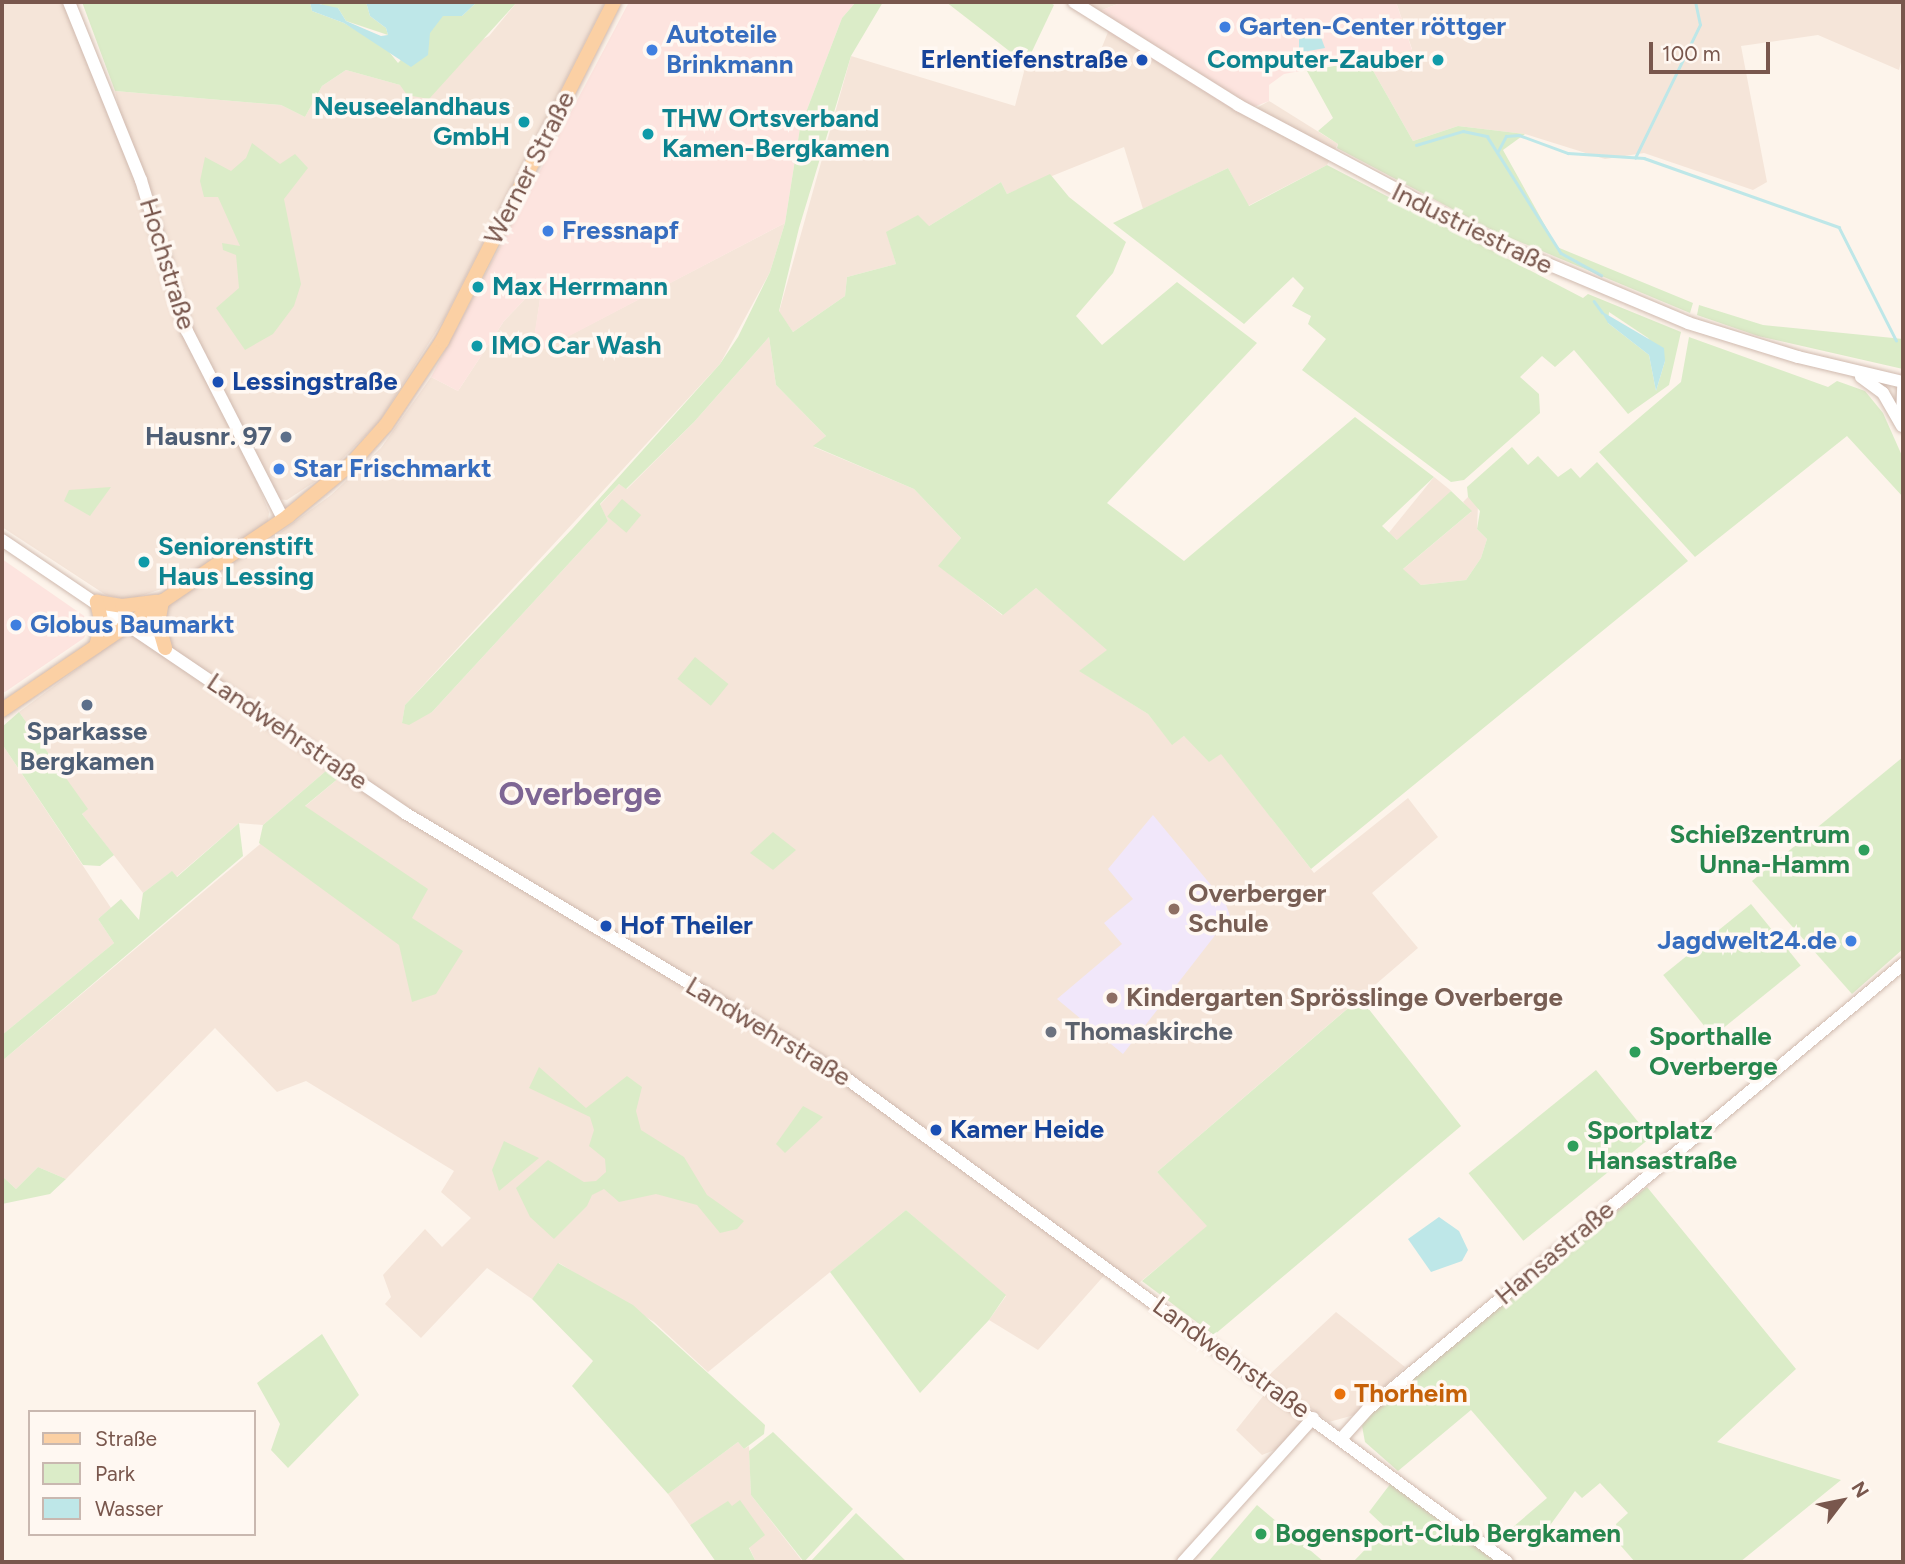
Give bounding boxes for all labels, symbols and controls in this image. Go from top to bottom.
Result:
place label: Garten-Center röttger [1239,11,1506,43]
place label: Autoteile Brinkmann [666,19,793,80]
marker: Garten-Center röttger [1217,19,1233,35]
scale bar [1653,28,1774,72]
text: 100 m [1662,41,1721,66]
marker: Autoteile Brinkmann [644,42,660,58]
place label: Erlentiefenstraße [921,44,1128,76]
place label: Computer-Zauber [1207,44,1424,76]
marker: Erlentiefenstraße [1134,52,1150,68]
marker: Computer-Zauber [1430,52,1446,68]
street label: Werner Straße [478,86,582,250]
place label: Neuseelandhaus GmbH [314,91,510,152]
place label: THW Ortsverband Kamen-Bergkamen [662,103,890,164]
marker: Neuseelandhaus GmbH [516,114,532,130]
marker: THW Ortsverband Kamen-Bergkamen [640,126,656,142]
street label: Industriestraße [1386,177,1558,281]
street label: Hochstraße [132,194,202,334]
place label: Fressnapf [562,215,679,247]
marker: Fressnapf [540,223,556,239]
place label: Max Herrmann [492,271,668,303]
marker: Max Herrmann [470,279,486,295]
place label: IMO Car Wash [491,330,661,362]
marker: IMO Car Wash [469,338,485,354]
place label: Lessingstraße [232,366,398,398]
marker: Lessingstraße [210,374,226,390]
place label: Hausnr. 97 [145,421,272,453]
marker: Hausnr. 97 [278,429,294,445]
place label: Star Frischmarkt [293,453,492,485]
marker: Star Frischmarkt [271,461,287,477]
place label: Seniorenstift Haus Lessing [158,531,314,592]
marker: Seniorenstift Haus Lessing [136,554,152,570]
place label: Globus Baumarkt [30,609,235,641]
marker: Globus Baumarkt [8,617,24,633]
street label: Landwehrstraße [201,667,373,797]
marker: Sparkasse Bergkamen [79,697,95,713]
place label: Sparkasse Bergkamen [20,716,154,778]
district label: Overberge [498,774,662,814]
place label: Schießzentrum Unna-Hamm [1669,819,1850,880]
marker: Schießzentrum Unna-Hamm [1856,842,1872,858]
place label: Overberger Schule [1188,878,1326,940]
marker: Overberger Schule [1166,901,1182,917]
place label: Hof Theiler [620,910,753,942]
marker: Hof Theiler [598,918,614,934]
place label: Jagdwelt24.de [1657,925,1837,957]
marker: Jagdwelt24.de [1843,933,1859,949]
street label: Landwehrstraße [680,970,856,1094]
place label: Kindergarten Sprösslinge Overberge [1126,982,1563,1014]
marker: Kindergarten Sprösslinge Overberge [1104,990,1120,1006]
place label: Thomaskirche [1065,1016,1233,1048]
place label: Sporthalle Overberge [1649,1021,1778,1082]
marker: Thomaskirche [1043,1024,1059,1040]
marker: Sporthalle Overberge [1627,1044,1643,1060]
place label: Kamer Heide [950,1114,1104,1146]
place label: Sportplatz Hansastraße [1587,1115,1737,1176]
marker: Kamer Heide [928,1122,944,1138]
marker: Sportplatz Hansastraße [1565,1138,1581,1154]
street label: Hansastraße [1489,1194,1621,1312]
street label: Landwehrstraße [1146,1290,1316,1426]
place label: Thorheim [1354,1378,1468,1410]
marker: Thorheim [1332,1386,1348,1402]
legend [28,1410,256,1536]
text: Straße [95,1426,157,1451]
text: Park [95,1461,135,1486]
north arrow [1807,1466,1877,1536]
text: N [1847,1477,1874,1502]
text: Wasser [95,1496,163,1521]
place label: Bogensport-Club Bergkamen [1275,1518,1621,1550]
marker: Bogensport-Club Bergkamen [1253,1526,1269,1542]

